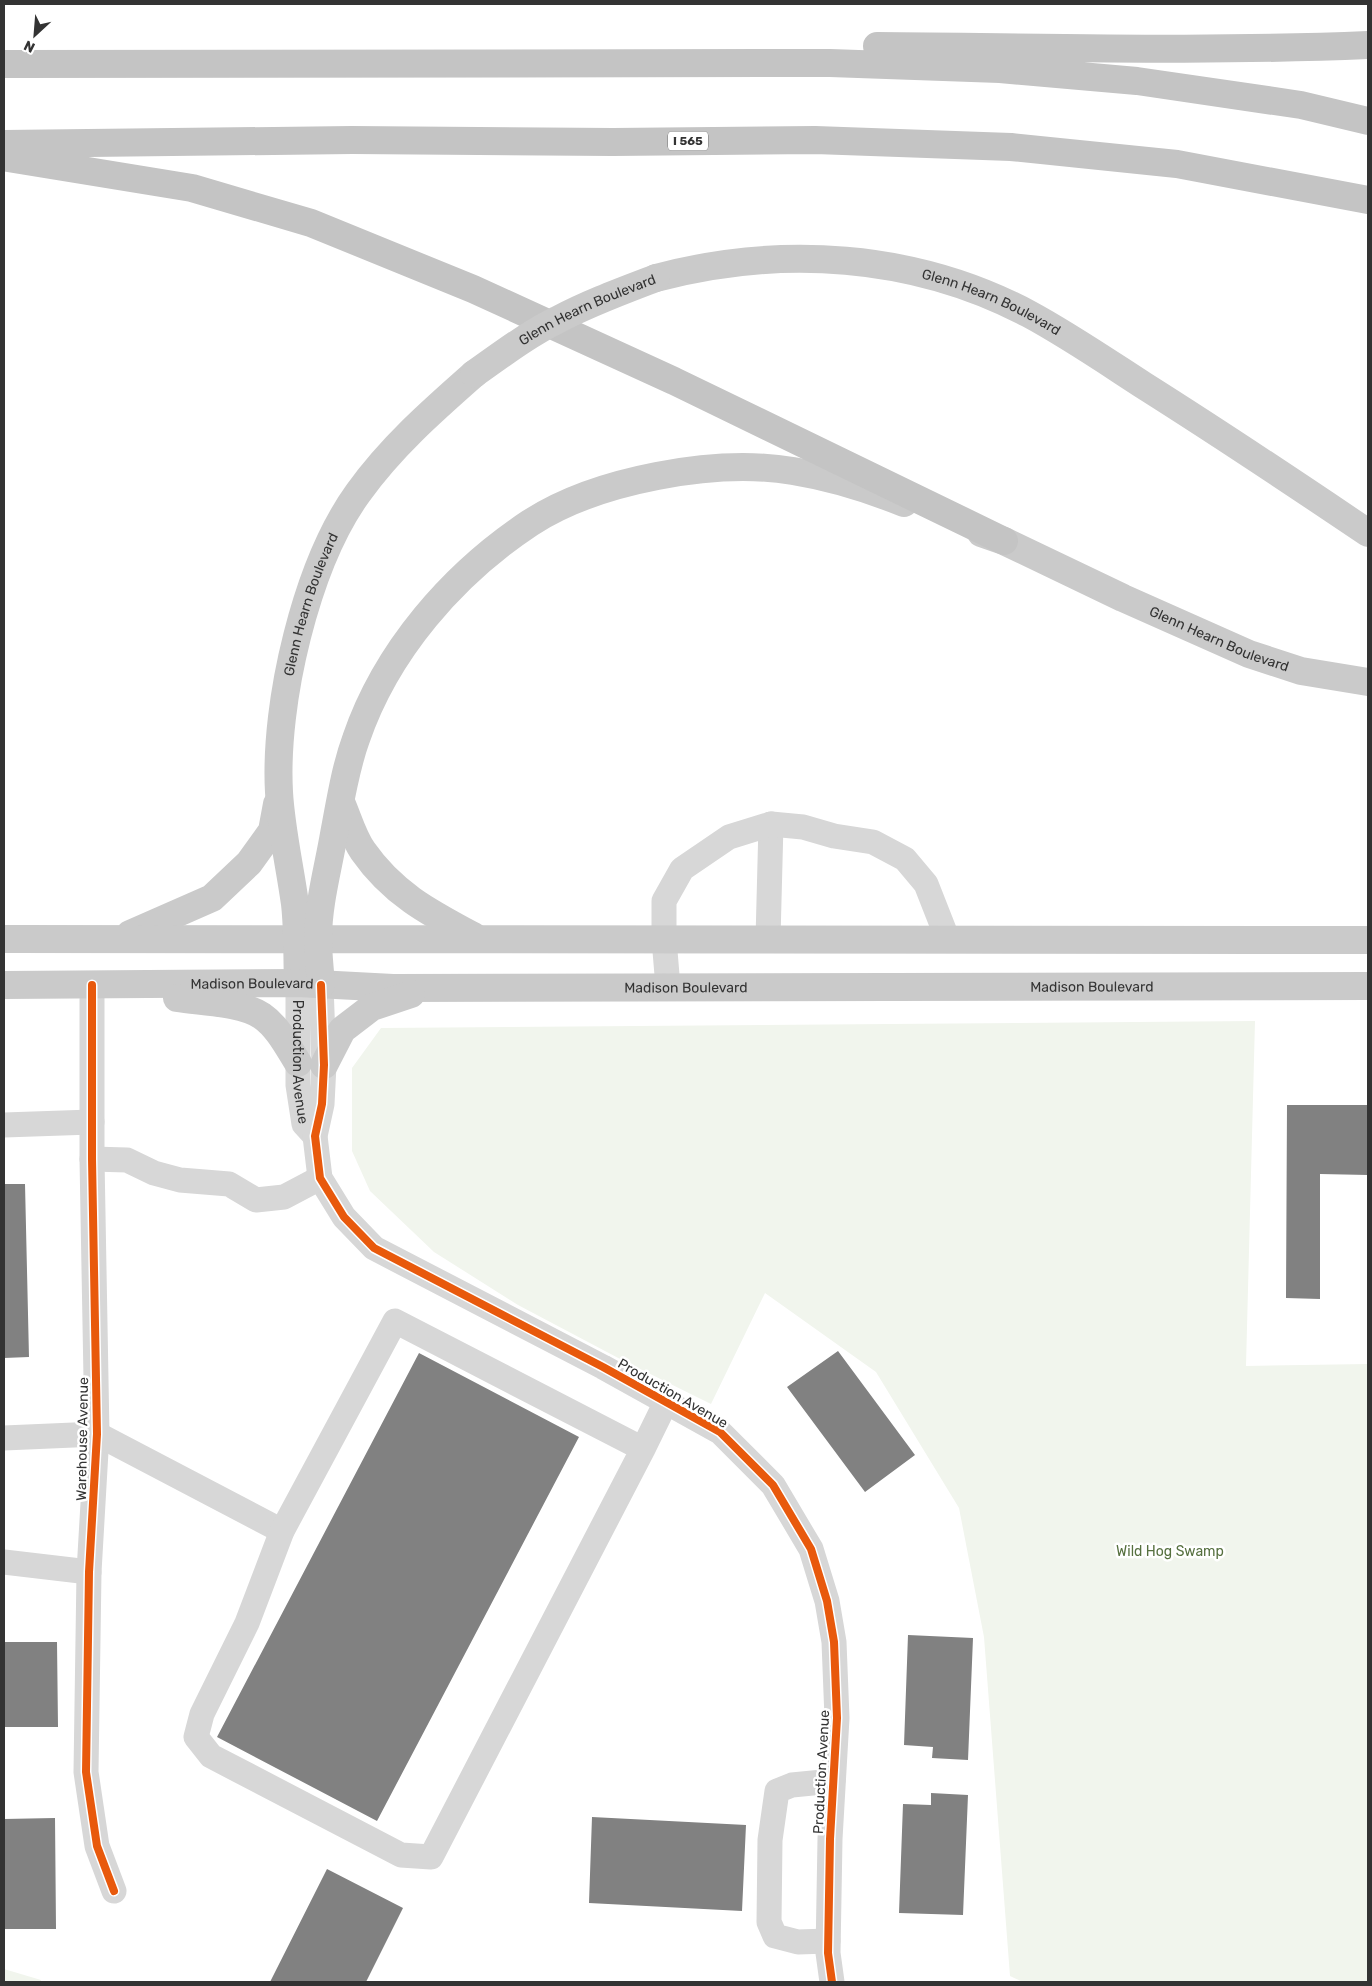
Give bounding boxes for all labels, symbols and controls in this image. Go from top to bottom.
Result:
north arrow [10,10,60,60]
text: N [21,36,38,56]
road number: I 565 [668,132,708,150]
street label: Glenn Hearn Boulevard [920,266,1064,339]
street label: Glenn Hearn Boulevard [516,271,658,349]
street label: Glenn Hearn Boulevard [281,530,342,677]
street label: Glenn Hearn Boulevard [1147,603,1291,675]
street label: Madison Boulevard [190,975,314,993]
street label: Madison Boulevard [1030,978,1154,996]
street label: Madison Boulevard [624,979,748,997]
street label: Production Avenue [289,1000,312,1125]
street label: Production Avenue [615,1355,731,1432]
street label: Warehouse Avenue [73,1377,92,1501]
park label: Wild Hog Swamp [1116,1543,1224,1560]
street label: Production Avenue [810,1709,833,1834]

